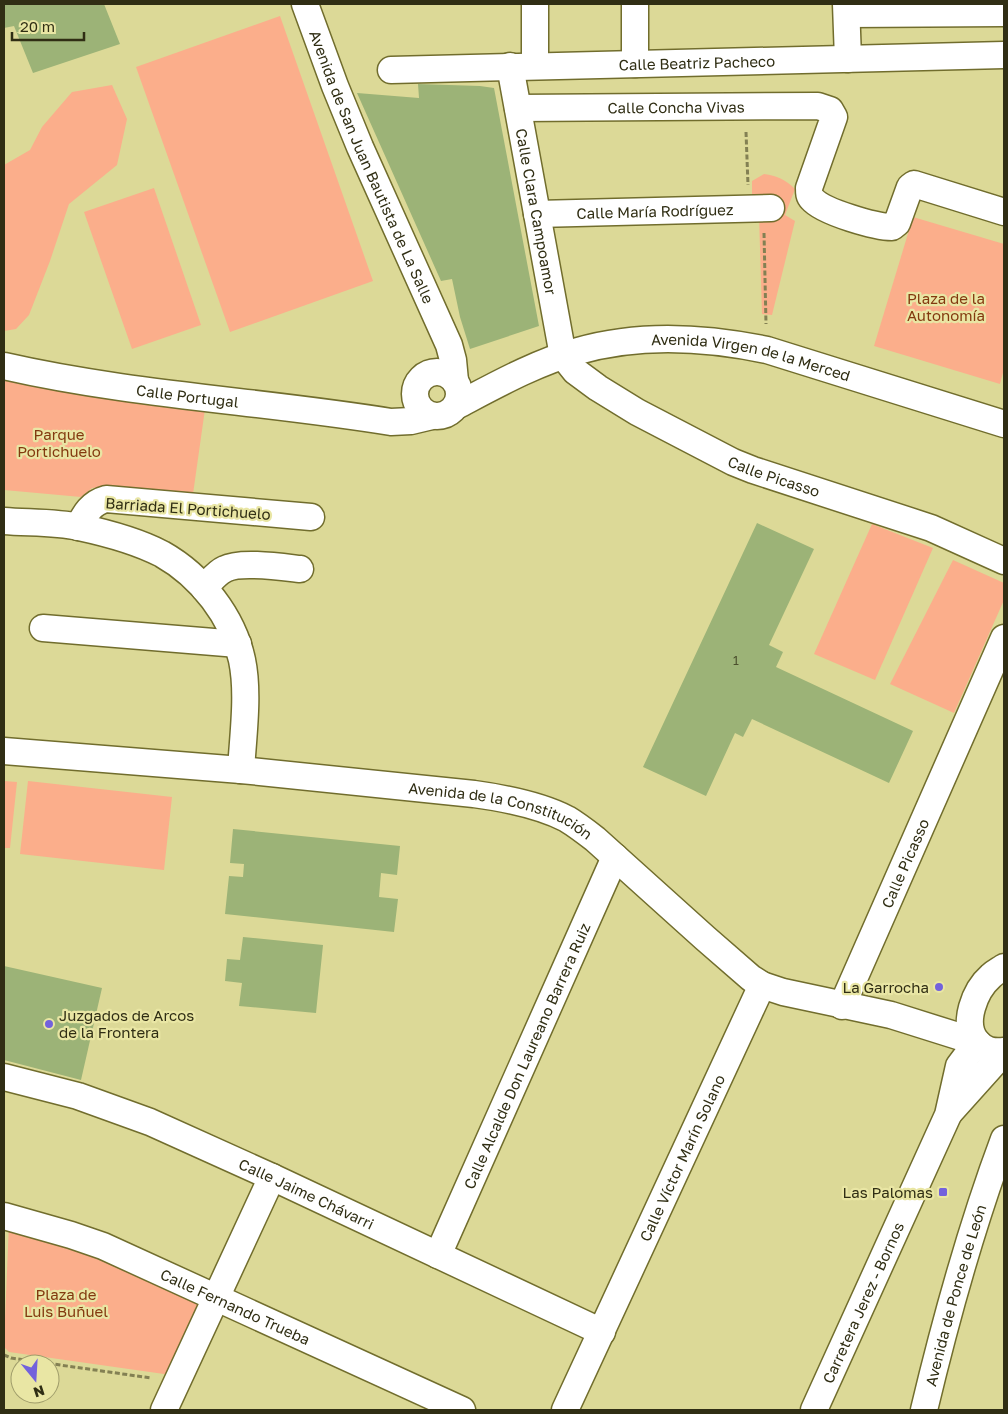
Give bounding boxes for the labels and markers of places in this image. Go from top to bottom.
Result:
place label: La Garrocha [843,978,929,996]
marker: La Garrocha [933,981,945,993]
place label: Juzgados de Arcos de la Frontera [59,1006,194,1041]
marker: Juzgados de Arcos de la Frontera [43,1018,55,1030]
place label: Las Palomas [843,1183,933,1201]
marker: Las Palomas [937,1186,949,1198]

